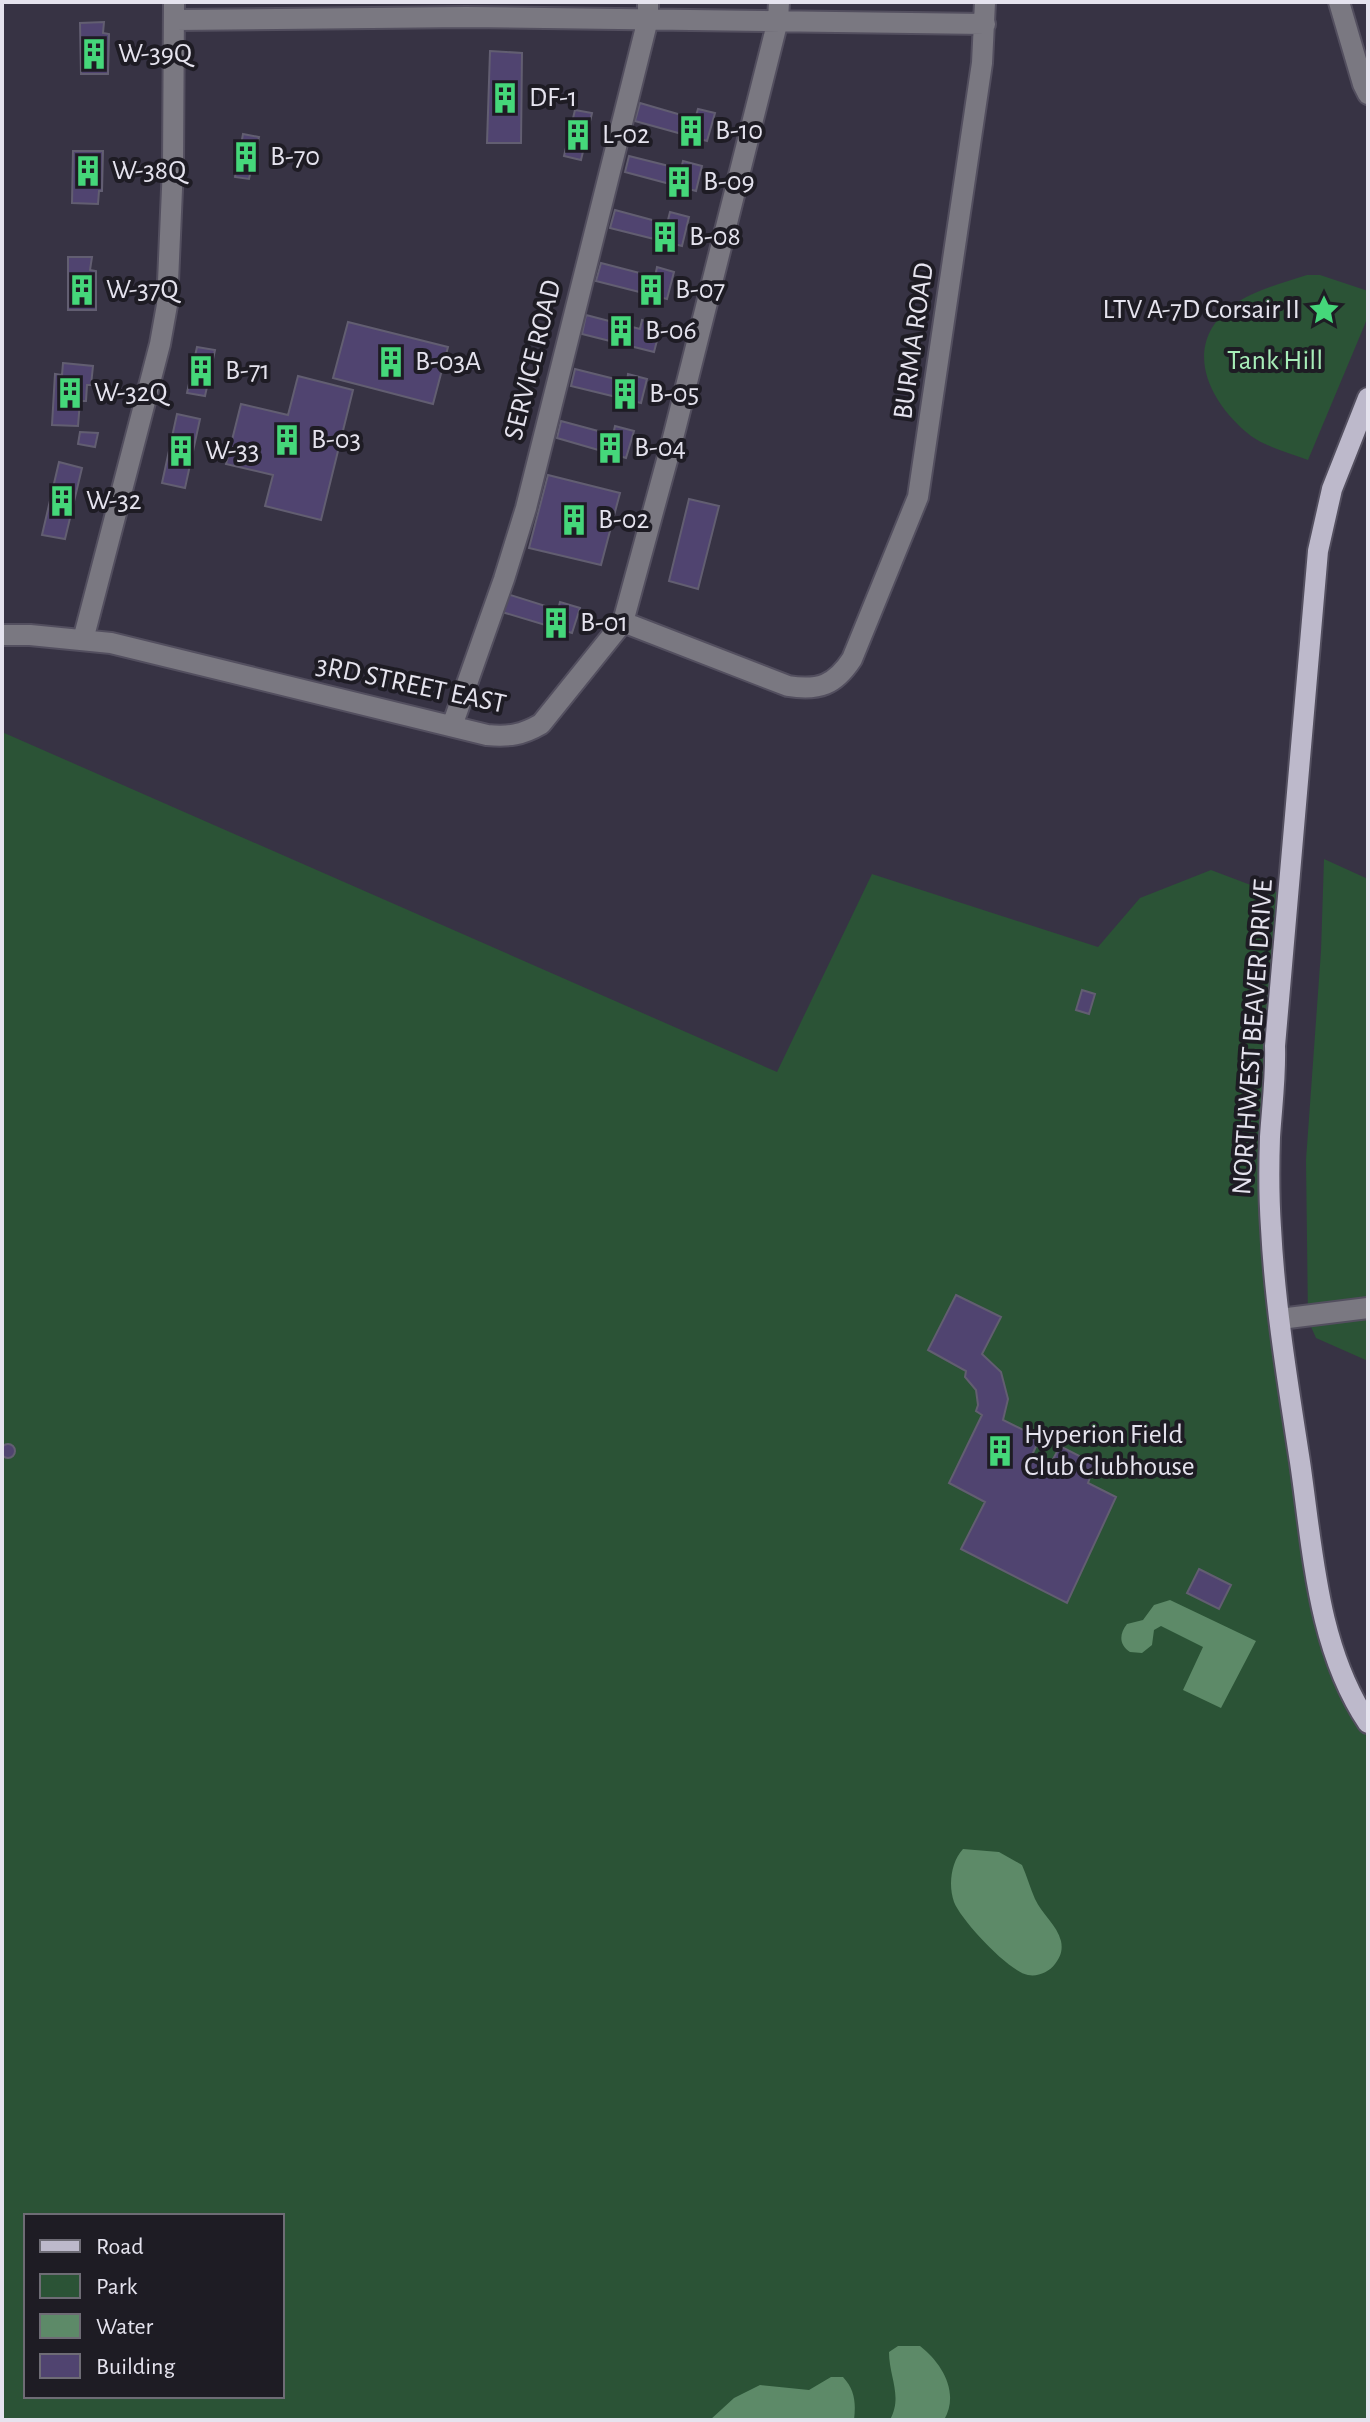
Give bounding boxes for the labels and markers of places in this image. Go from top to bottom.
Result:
building icon: W-39Q [77,37,111,71]
place label: W-39Q [118,40,195,68]
building icon: DF-1 [488,81,522,115]
place label: DF-1 [529,84,577,112]
building icon: B-10 [674,114,708,148]
place label: B-10 [715,117,763,145]
building icon: L-02 [561,118,595,152]
place label: L-02 [602,121,650,149]
building icon: B-70 [229,140,263,174]
place label: B-70 [270,143,320,171]
building icon: W-38Q [71,154,105,188]
place label: W-38Q [112,157,189,185]
building icon: B-09 [662,165,696,199]
place label: B-09 [703,168,755,196]
building icon: B-08 [648,220,682,254]
place label: B-08 [689,223,741,251]
building icon: W-37Q [65,273,99,307]
building icon: B-07 [634,273,668,307]
place label: W-37Q [106,276,182,304]
place label: B-07 [675,276,725,304]
place icon: LTV A-7D Corsair II [1307,293,1341,327]
place label: LTV A-7D Corsair II [1103,296,1300,324]
building icon: B-06 [604,314,638,348]
place label: B-06 [645,317,697,345]
building icon: B-03A [374,345,408,379]
place label: B-03A [415,348,481,376]
building icon: B-71 [184,354,218,388]
place label: B-71 [225,357,270,385]
building icon: W-32Q [53,376,87,410]
building icon: B-05 [608,377,642,411]
place label: W-32Q [94,379,171,407]
place label: B-05 [649,380,699,408]
building icon: B-03 [270,423,304,457]
place label: B-03 [311,426,361,454]
building icon: B-04 [593,431,627,465]
building icon: W-33 [164,434,198,468]
place label: B-04 [634,434,686,462]
place label: W-33 [205,437,259,465]
building icon: W-32 [45,484,79,518]
place label: W-32 [86,487,142,515]
building icon: B-02 [557,503,591,537]
place label: B-02 [598,506,649,534]
building icon: B-01 [539,606,573,640]
place label: B-01 [580,609,628,637]
place label: Hyperion Field Club Clubhouse [1024,1421,1195,1481]
building icon: Hyperion Field Club Clubhouse [983,1434,1017,1468]

